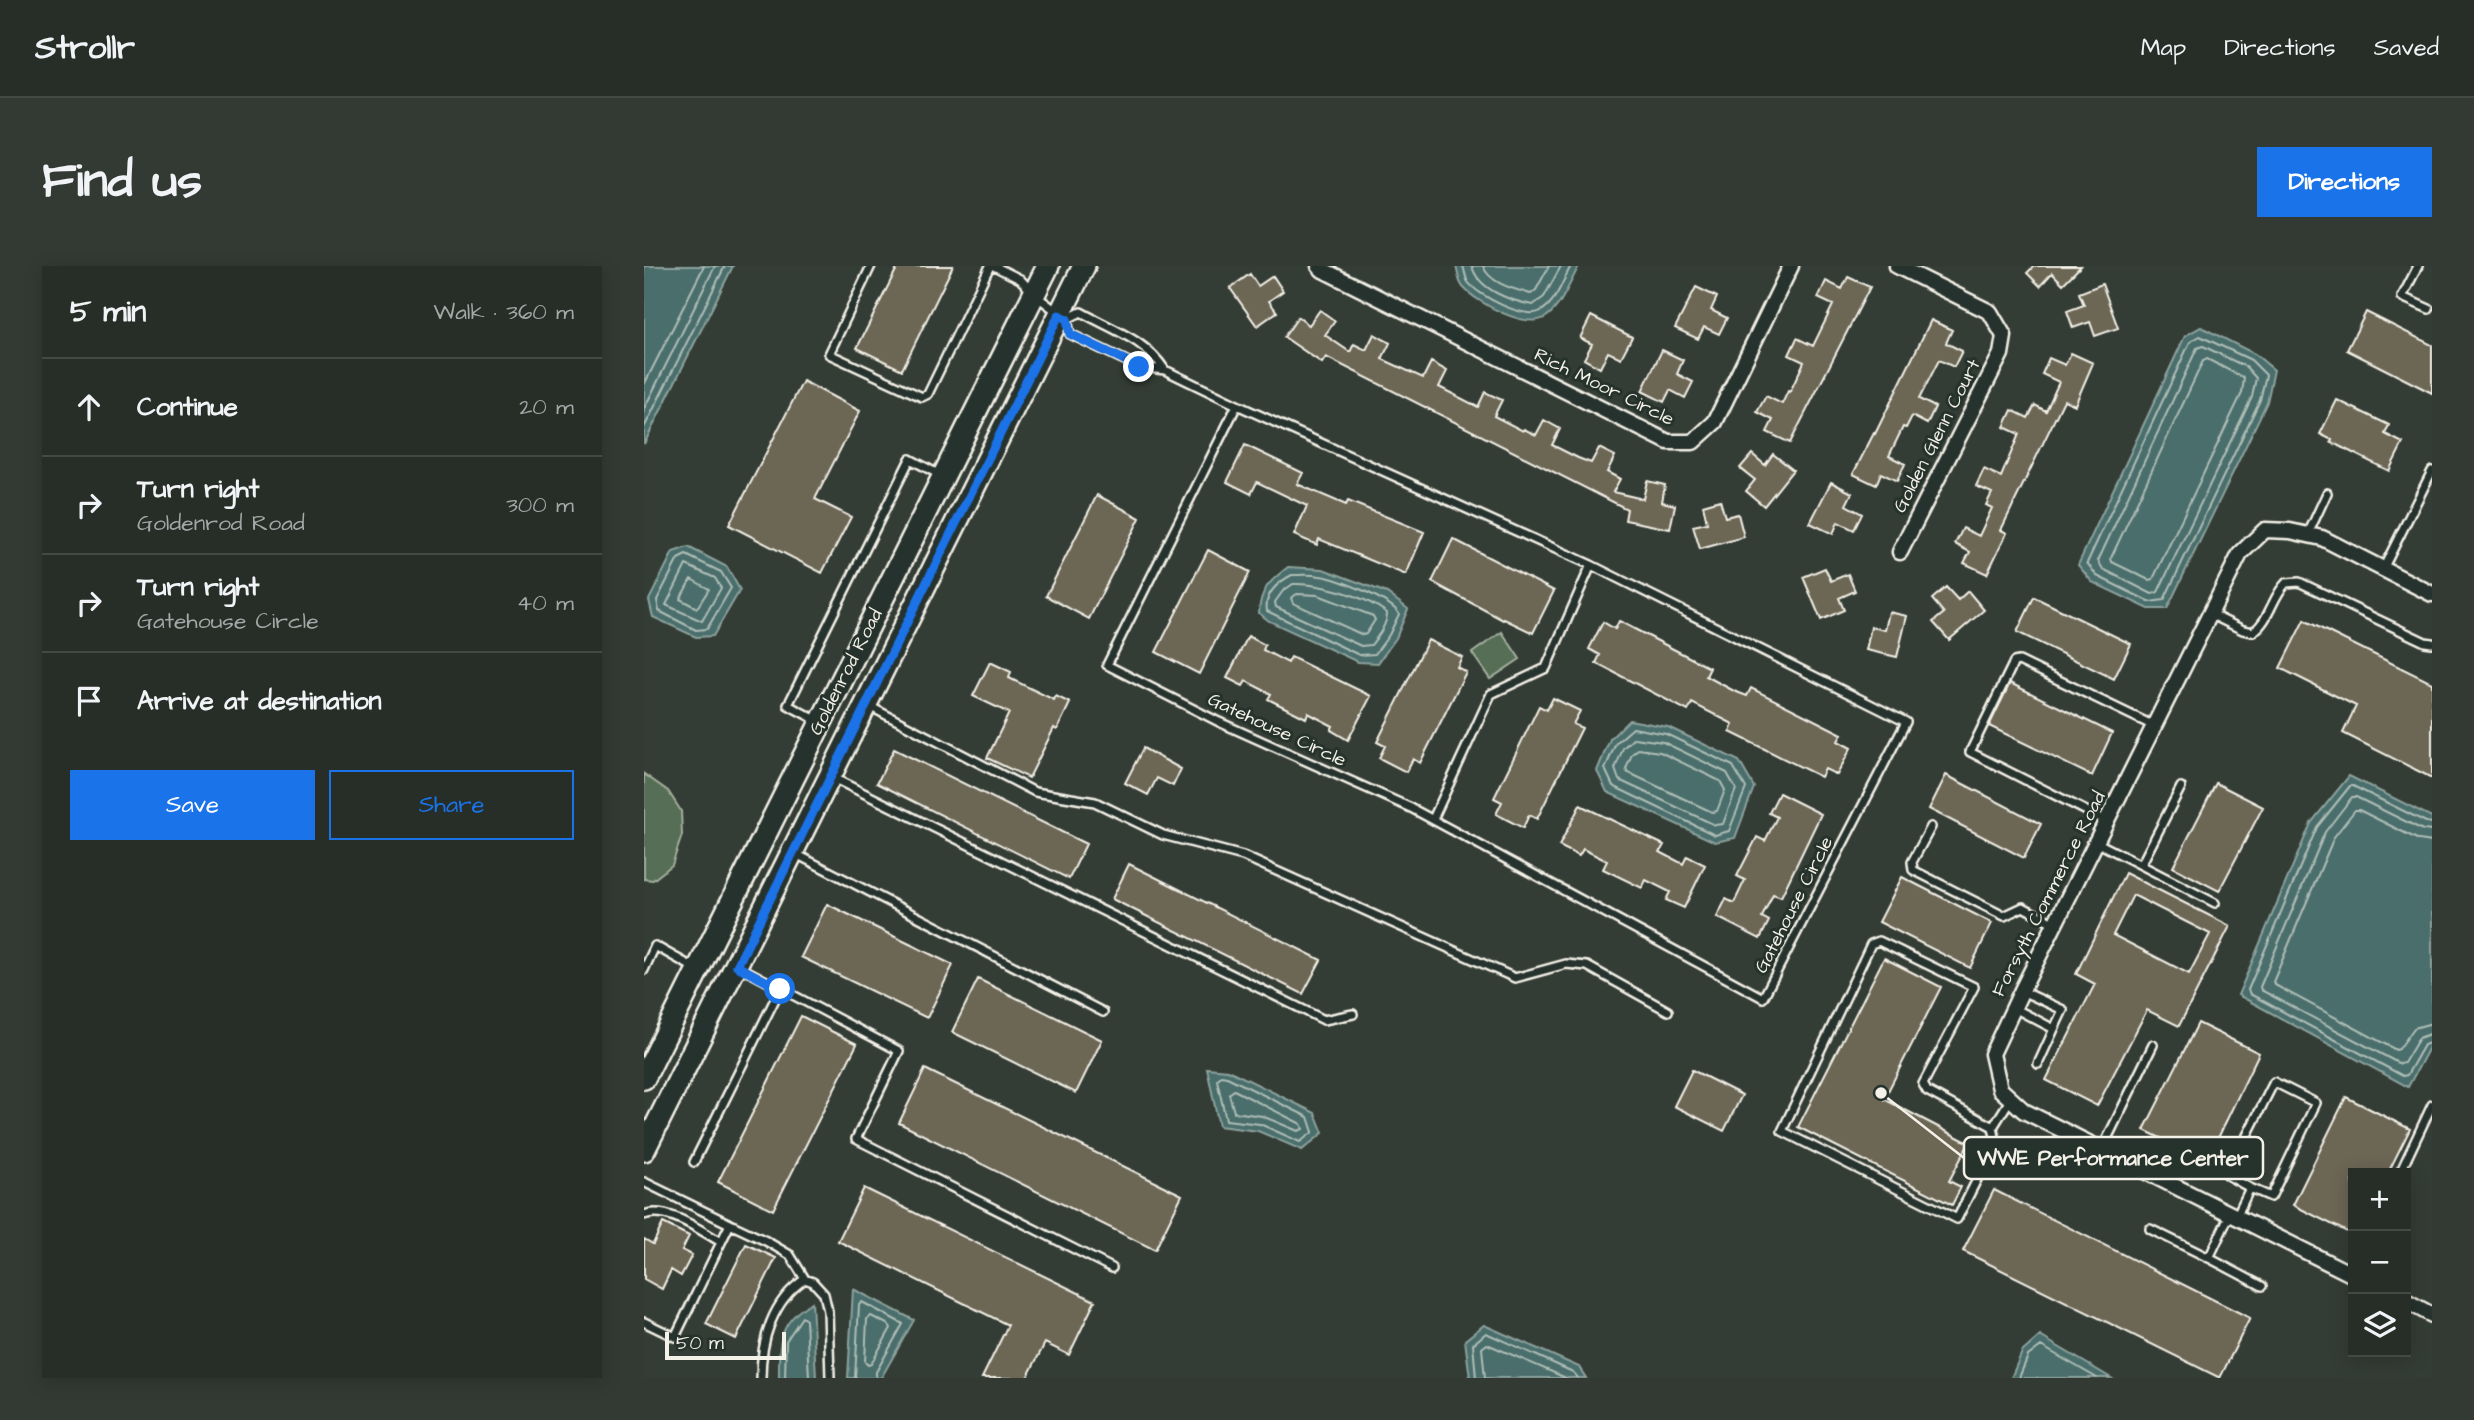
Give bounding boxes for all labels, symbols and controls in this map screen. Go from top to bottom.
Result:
text: Strollr [35,25,135,71]
text: Map [2141,31,2186,65]
text: Directions [2224,31,2336,65]
text: Saved [2374,31,2439,65]
button: Directions [2257,147,2432,217]
text: Find us [42,148,202,216]
text: 5 min [70,291,146,333]
text: Walk · 360 m [434,296,574,328]
street label: Rich Moor Circle [1529,341,1679,433]
route end [1123,351,1154,382]
street label: Golden Glenn Court [1887,354,1988,517]
icon: ahead [70,388,108,426]
text: Continue [137,389,238,425]
text: 20 m [519,391,574,423]
text: Turn right [137,471,259,507]
icon: right [70,486,108,524]
text: 300 m [506,489,574,521]
text: Goldenrod Road [137,507,305,539]
text: Turn right [137,569,259,605]
icon: right [70,584,108,622]
text: 40 m [517,587,574,619]
street label: Goldenrod Road [803,604,890,740]
text: Gatehouse Circle [137,605,319,637]
icon: arrive [70,682,108,720]
text: Arrive at destination [137,683,382,719]
street label: Gatehouse Circle [1203,686,1351,774]
button: Save [70,770,315,840]
button: Share [329,770,574,840]
street label: Forsyth Commerce Road [1985,787,2114,1002]
street label: Gatehouse Circle [1748,832,1840,978]
route start [764,973,795,1004]
callout: WWE Performance Center [1964,1137,2263,1179]
text: WWE Performance Center [1976,1144,2249,1173]
map controls [2348,1168,2411,1357]
button: + [2348,1168,2411,1231]
button: − [2348,1231,2411,1294]
button: layers [2348,1294,2411,1357]
scale bar [665,1329,786,1361]
text: 50 m [676,1330,724,1357]

